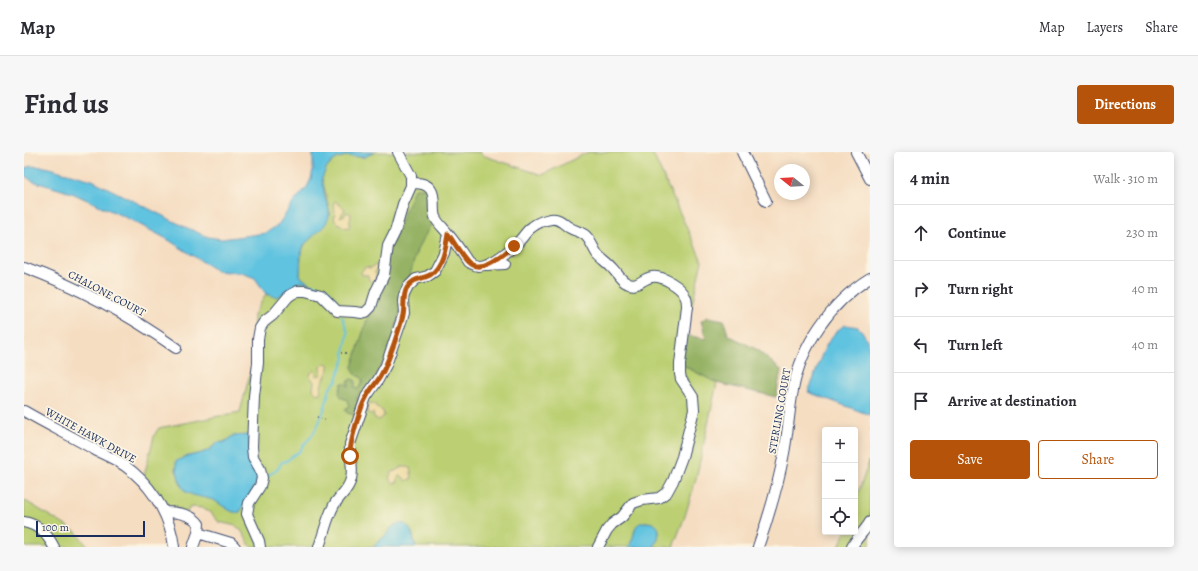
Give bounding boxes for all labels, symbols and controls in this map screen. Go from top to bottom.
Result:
text: Map [20,15,55,41]
text: Map [1039,18,1065,37]
text: Layers [1087,18,1123,37]
text: Share [1145,18,1178,37]
text: Find us [24,85,109,123]
button: Directions [1077,85,1174,124]
north arrow [774,164,810,200]
text: 4 min [910,167,950,190]
text: Walk · 310 m [1093,170,1158,187]
icon: ahead [910,222,932,244]
text: Continue [948,223,1006,243]
text: 230 m [1126,224,1158,241]
route end [505,237,523,255]
street label: CHALONE COURT [65,267,148,320]
icon: right [910,278,932,300]
text: Turn right [948,279,1013,299]
text: 40 m [1132,280,1158,297]
icon: left [910,334,932,356]
text: Turn left [948,335,1003,355]
text: 40 m [1132,336,1158,353]
street label: STERLING COURT [765,367,794,455]
icon: arrive [910,390,932,412]
text: Arrive at destination [948,391,1077,411]
street label: WHITE HAWK DRIVE [42,404,139,467]
map controls [822,427,858,535]
button: + [822,427,858,463]
button: Save [910,440,1030,479]
button: Share [1038,440,1158,479]
route start [341,447,359,465]
button: − [822,463,858,499]
button: locate [822,499,858,535]
scale bar [36,519,145,538]
text: 100 m [42,520,69,535]

